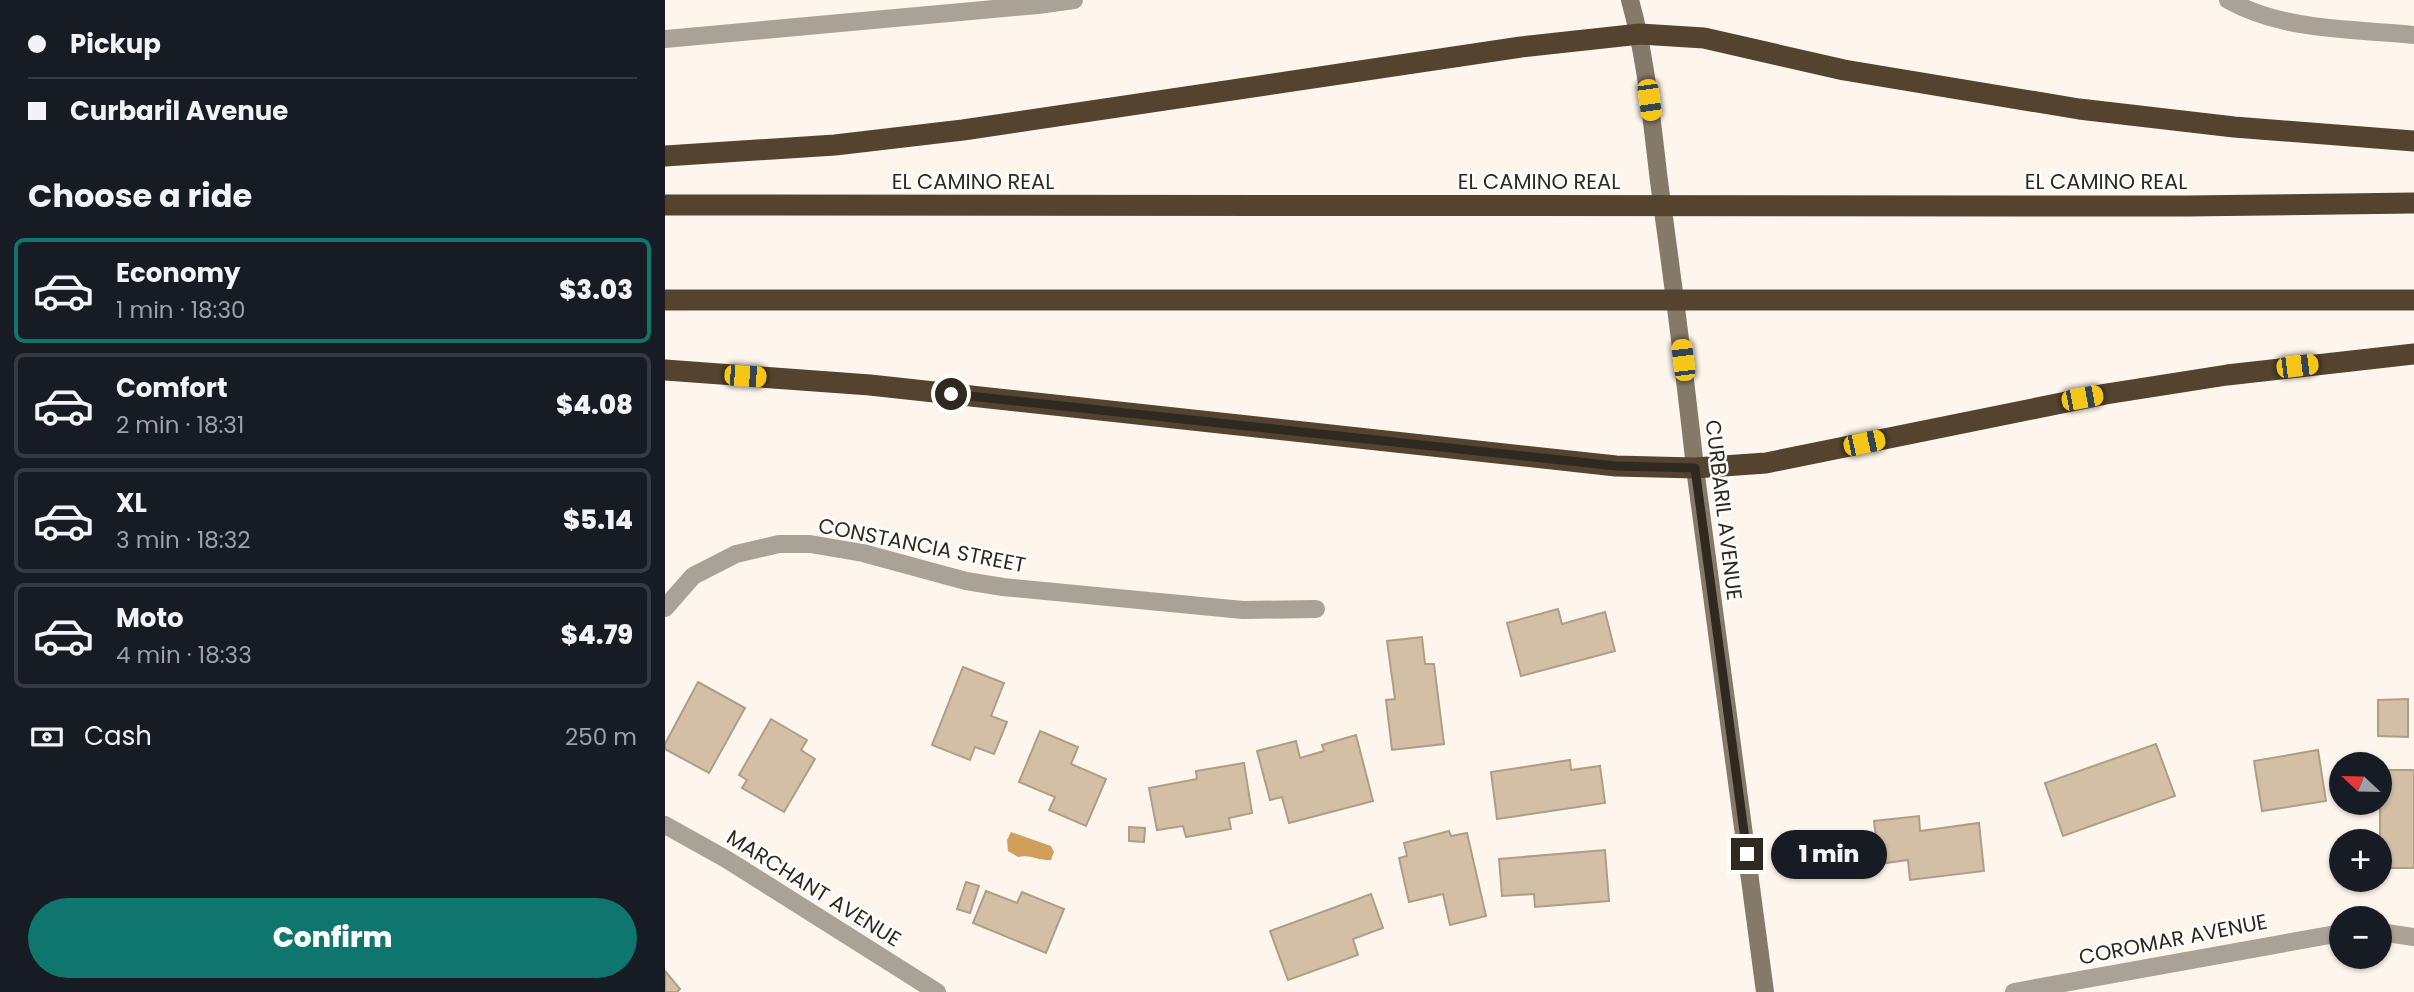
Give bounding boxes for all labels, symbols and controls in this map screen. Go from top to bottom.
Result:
text: Pickup [70,26,161,62]
car [1636,78,1663,122]
text: Curbaril Avenue [70,93,288,129]
street label: EL CAMINO REAL [892,167,1054,196]
street label: EL CAMINO REAL [1458,167,1620,196]
street label: EL CAMINO REAL [2025,167,2187,196]
text: Choose a ride [28,173,252,218]
text: Economy [116,255,240,291]
icon: car [32,259,95,322]
text: $3.03 [559,272,633,308]
text: 1 min · 18:30 [116,294,246,326]
car [1671,338,1696,382]
car [2275,353,2320,379]
car [724,364,767,388]
text: Comfort [116,370,228,406]
icon: car [32,374,95,437]
route start [935,378,967,410]
car [2060,384,2105,412]
text: $4.08 [556,387,633,423]
text: 2 min · 18:31 [116,409,244,441]
street label: CURBARIL AVENUE [1699,418,1749,602]
car [1842,428,1887,458]
text: XL [116,485,147,521]
icon: car [32,489,95,552]
text: $5.14 [563,502,633,538]
street label: CONSTANCIA STREET [816,511,1028,579]
text: 3 min · 18:32 [116,524,250,556]
text: Moto [116,600,184,636]
icon: car [32,604,95,667]
text: $4.79 [561,617,633,653]
text: 4 min · 18:33 [116,639,252,671]
icon: cash [28,718,66,756]
text: Cash [84,718,152,754]
text: 250 m [565,721,637,753]
north arrow [2329,752,2392,816]
map controls [2329,752,2392,969]
street label: MARCHANT AVENUE [721,823,907,953]
button: + [2329,829,2392,892]
callout: 1 min [1771,830,1887,878]
route end [1731,838,1763,870]
text: 1 min [1799,838,1859,870]
button: Confirm [28,898,637,978]
button: − [2329,906,2392,969]
street label: COROMAR AVENUE [2076,907,2270,971]

